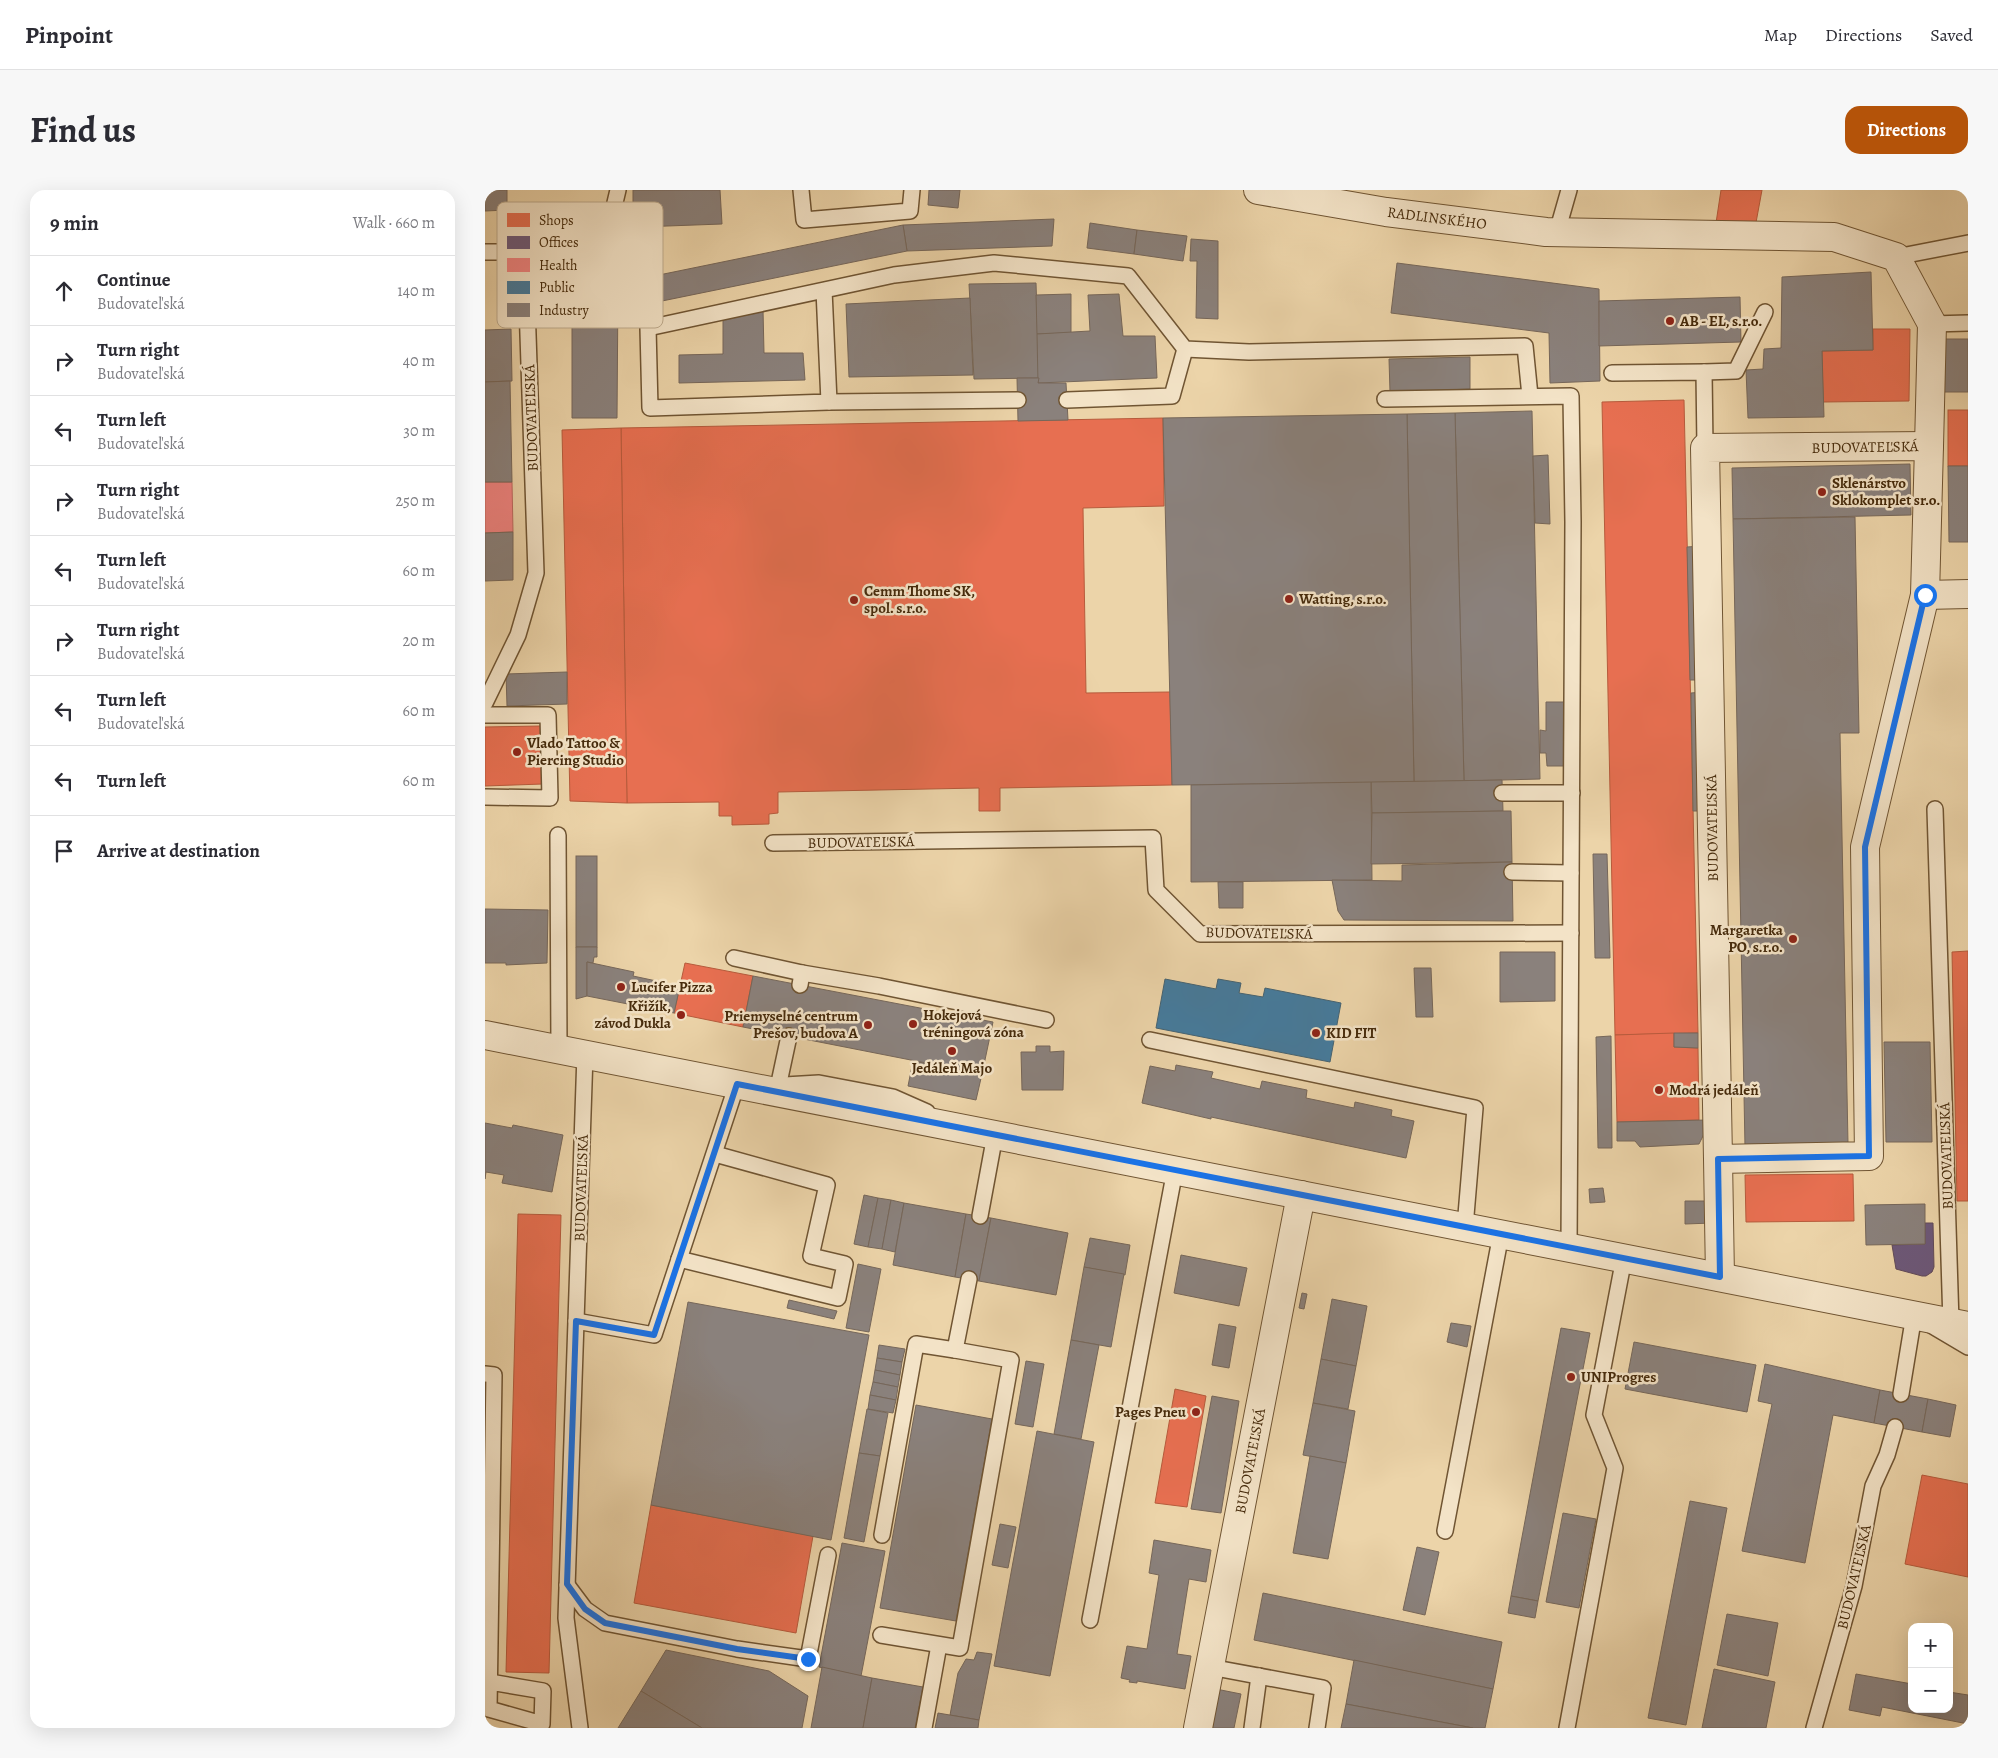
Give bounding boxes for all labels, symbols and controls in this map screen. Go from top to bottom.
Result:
text: Pinpoint [25,19,113,51]
text: Map [1764,23,1797,47]
text: Directions [1825,23,1902,47]
text: Saved [1930,23,1973,47]
text: Find us [30,106,136,154]
button: Directions [1845,106,1968,154]
legend [497,202,663,328]
street label: RADLINSKÉHO [1386,202,1488,234]
text: 9 min [50,209,99,237]
text: Shops [539,211,574,230]
text: Walk · 660 m [353,212,435,234]
text: Offices [539,233,579,252]
text: Health [539,256,578,275]
text: Continue [97,267,171,293]
icon: ahead [50,277,78,305]
text: Public [539,278,575,297]
text: 140 m [397,280,435,302]
text: Budovateľská [97,293,185,315]
text: Industry [539,301,589,320]
place label: AB - EL, s.r.o. [1679,311,1762,331]
marker: AB - EL, s.r.o. [1664,315,1676,327]
text: Turn right [97,337,179,363]
icon: right [50,347,78,375]
text: 40 m [403,350,435,372]
text: Budovateľská [97,363,185,385]
street label: BUDOVATEĽSKÁ [519,364,543,472]
text: Turn left [97,407,166,433]
icon: left [50,417,78,445]
text: 30 m [403,420,435,442]
text: Budovateľská [97,433,185,455]
street label: BUDOVATEĽSKÁ [1811,436,1919,458]
place label: Sklenárstvo Sklokomplet sr.o. [1832,473,1940,510]
text: Turn right [97,477,179,503]
marker: Sklenárstvo Sklokomplet sr.o. [1816,486,1828,498]
icon: right [50,487,78,515]
text: 250 m [396,490,435,512]
text: Budovateľská [97,503,185,525]
text: Turn left [97,547,166,573]
icon: left [50,557,78,585]
text: 60 m [403,560,435,582]
text: Budovateľská [97,573,185,595]
place label: Cemm Thome SK, spol. s.r.o. [864,581,975,618]
route start [1914,584,1937,607]
place label: Watting, s.r.o. [1298,589,1387,609]
marker: Watting, s.r.o. [1283,593,1295,605]
marker: Cemm Thome SK, spol. s.r.o. [848,594,860,606]
text: Turn right [97,617,179,643]
icon: right [50,627,78,655]
text: 20 m [402,630,435,652]
text: Budovateľská [97,643,185,665]
text: Turn left [97,687,166,713]
icon: left [50,697,78,725]
text: 60 m [403,700,435,722]
text: Budovateľská [97,713,185,735]
place label: Vlado Tattoo & Piercing Studio [526,733,624,770]
marker: Vlado Tattoo & Piercing Studio [511,746,523,758]
icon: left [50,767,78,795]
text: Turn left [97,768,166,794]
text: 60 m [403,770,435,792]
street label: BUDOVATEĽSKÁ [1701,774,1723,882]
street label: BUDOVATEĽSKÁ [807,831,915,853]
icon: arrive [50,837,78,865]
text: Arrive at destination [97,838,260,864]
place label: Margaretka PO, s.r.o. [1710,920,1784,957]
street label: BUDOVATEĽSKÁ [1205,922,1313,944]
marker: Margaretka PO, s.r.o. [1787,933,1799,945]
place label: Lucifer Pizza [631,977,713,997]
marker: Lucifer Pizza [615,981,627,993]
place label: Křižík, závod Dukla [594,996,672,1033]
place label: Hokejová tréningová zóna [923,1005,1025,1042]
place label: Priemyselné centrum Prešov, budova A [724,1006,859,1043]
marker: Křižík, závod Dukla [675,1009,687,1021]
marker: Hokejová tréningová zóna [907,1018,919,1030]
marker: Priemyselné centrum Prešov, budova A [862,1019,874,1031]
place label: KID FIT [1326,1023,1377,1043]
marker: KID FIT [1310,1027,1322,1039]
marker: Jedáleň Majo [946,1045,958,1057]
place label: Jedáleň Majo [912,1058,992,1078]
place label: Modrá jedáleň [1669,1080,1759,1100]
marker: Modrá jedáleň [1653,1084,1665,1096]
street label: BUDOVATEĽSKÁ [1934,1102,1958,1210]
street label: BUDOVATEĽSKÁ [569,1134,593,1242]
place label: UNIProgres [1581,1367,1656,1387]
marker: UNIProgres [1565,1371,1577,1383]
place label: Pages Pneu [1115,1402,1187,1422]
marker: Pages Pneu [1190,1406,1202,1418]
street label: BUDOVATEĽSKÁ [1230,1406,1270,1515]
street label: BUDOVATEĽSKÁ [1832,1522,1876,1631]
map controls [1908,1623,1953,1713]
button: + [1908,1623,1953,1668]
route end [797,1648,820,1671]
button: − [1908,1668,1953,1713]

